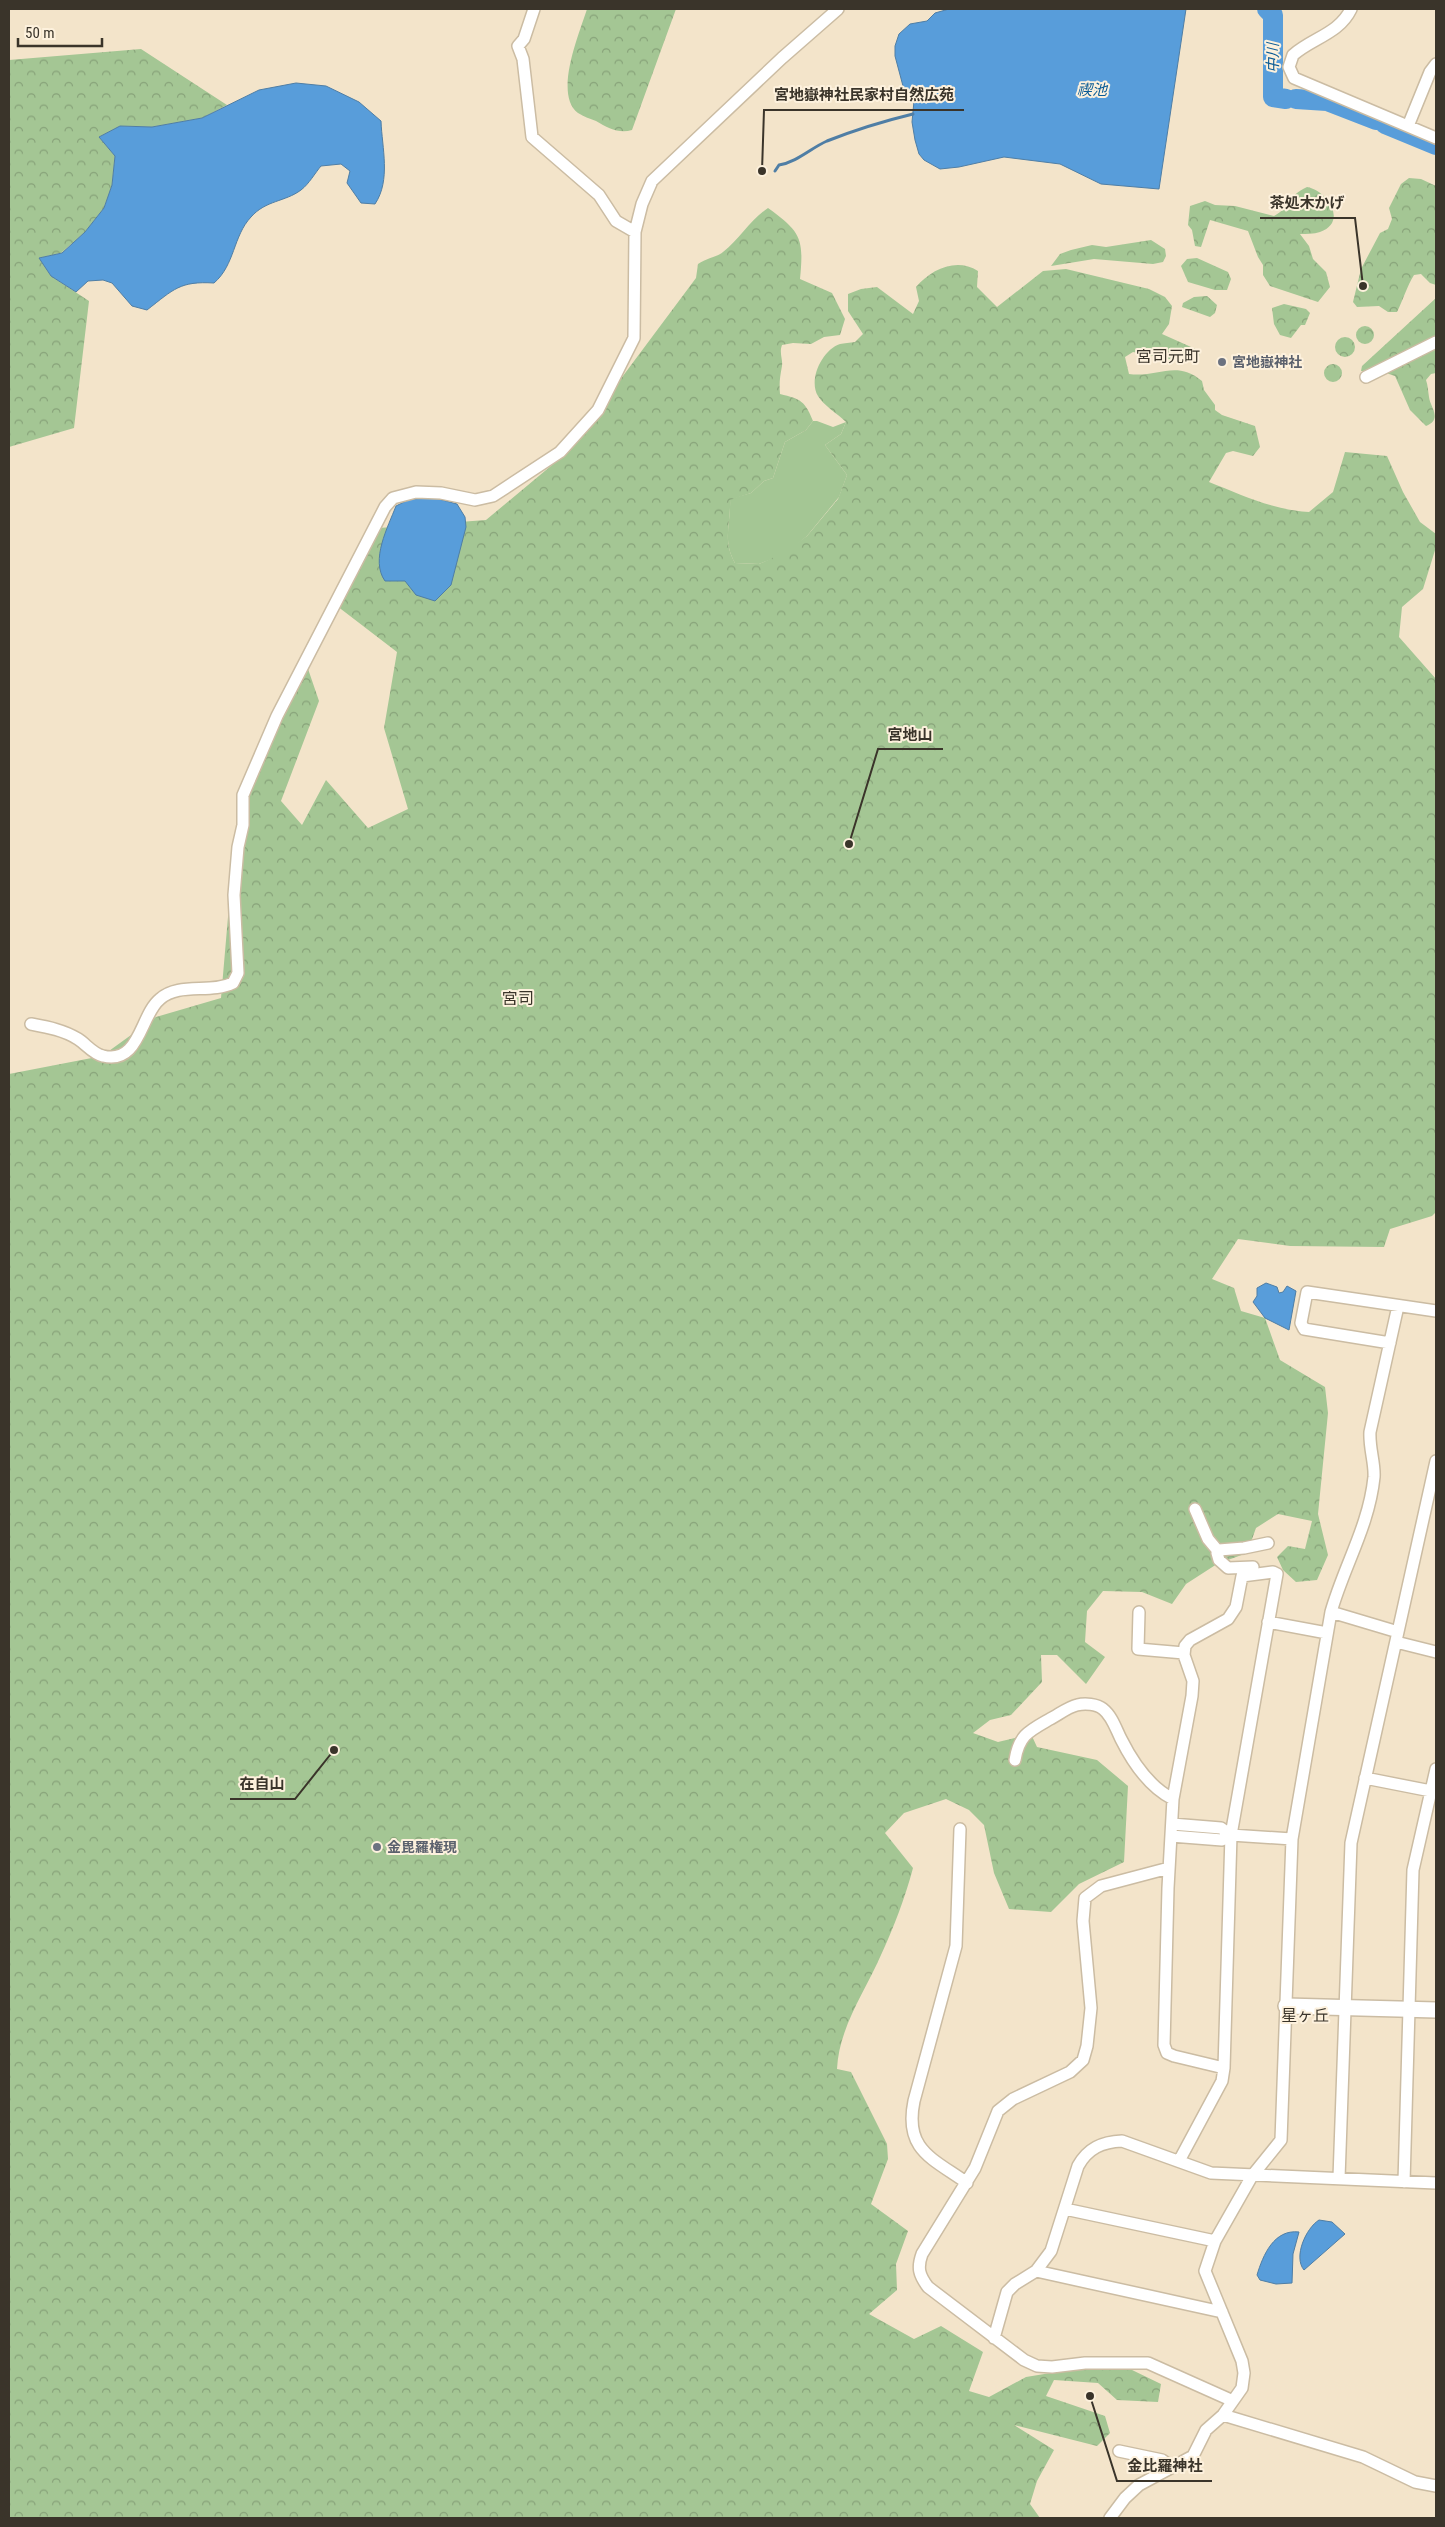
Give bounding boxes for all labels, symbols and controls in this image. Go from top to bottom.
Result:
scale bar [18,15,101,47]
text: 50 m [25,24,55,42]
water label: 中川 [1264,41,1282,73]
callout: 宮地嶽神社民家村自然広苑 [764,80,964,110]
water label: 禊池 [1077,81,1109,99]
text: 宮地嶽神社民家村自然広苑 [774,86,954,104]
callout: 茶処木かげ [1260,188,1355,218]
text: 茶処木かげ [1269,194,1345,212]
district label: 宮司元町 [1136,347,1200,366]
place label: 宮地嶽神社 [1232,354,1302,370]
marker: 宮地嶽神社 [1216,356,1228,368]
callout: 宮地山 [878,719,943,749]
text: 宮地山 [887,726,933,744]
district label: 宮司 [502,989,534,1008]
callout: 在自山 [230,1769,295,1799]
text: 在自山 [239,1775,285,1793]
place label: 金毘羅権現 [387,1839,457,1855]
marker: 金毘羅権現 [371,1841,383,1853]
district label: 星ヶ丘 [1281,2006,1329,2025]
callout: 金比羅神社 [1117,2451,1212,2481]
text: 金比羅神社 [1127,2457,1203,2475]

